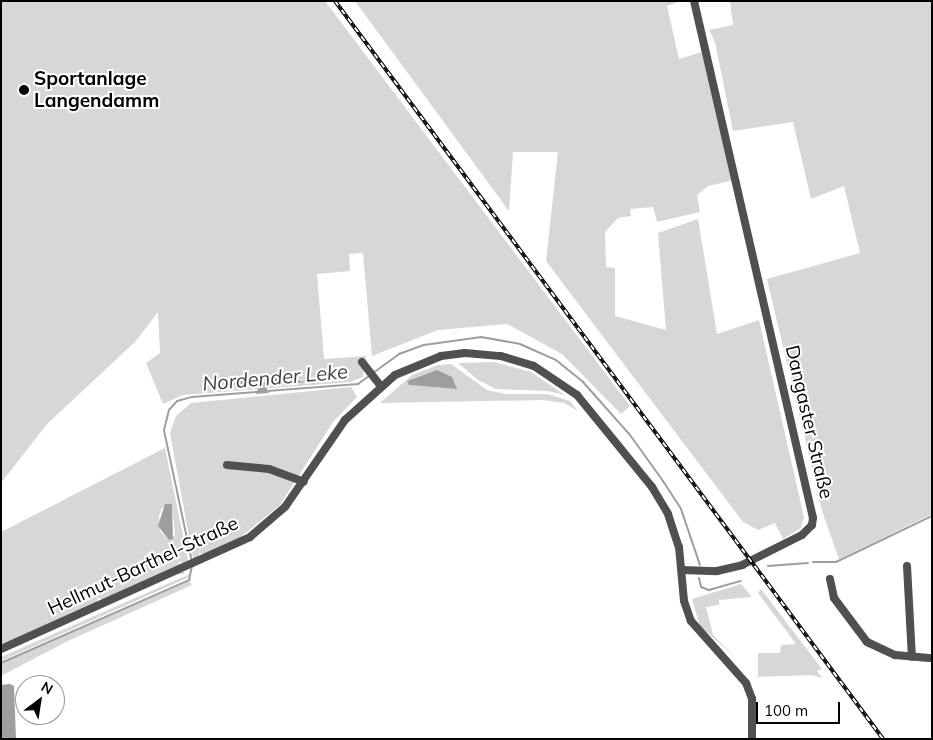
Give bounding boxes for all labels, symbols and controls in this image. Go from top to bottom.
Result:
place label: Sportanlage Langendamm [34,68,159,112]
marker: Sportanlage Langendamm [18,84,30,96]
street label: Dangaster Straße [780,343,838,501]
water label: Nordender Leke [201,359,349,395]
street label: Hellmut-Barthel-Straße [44,512,242,620]
north arrow [15,675,65,725]
text: N [38,678,56,698]
scale bar [758,692,842,724]
text: 100 m [764,701,808,720]

